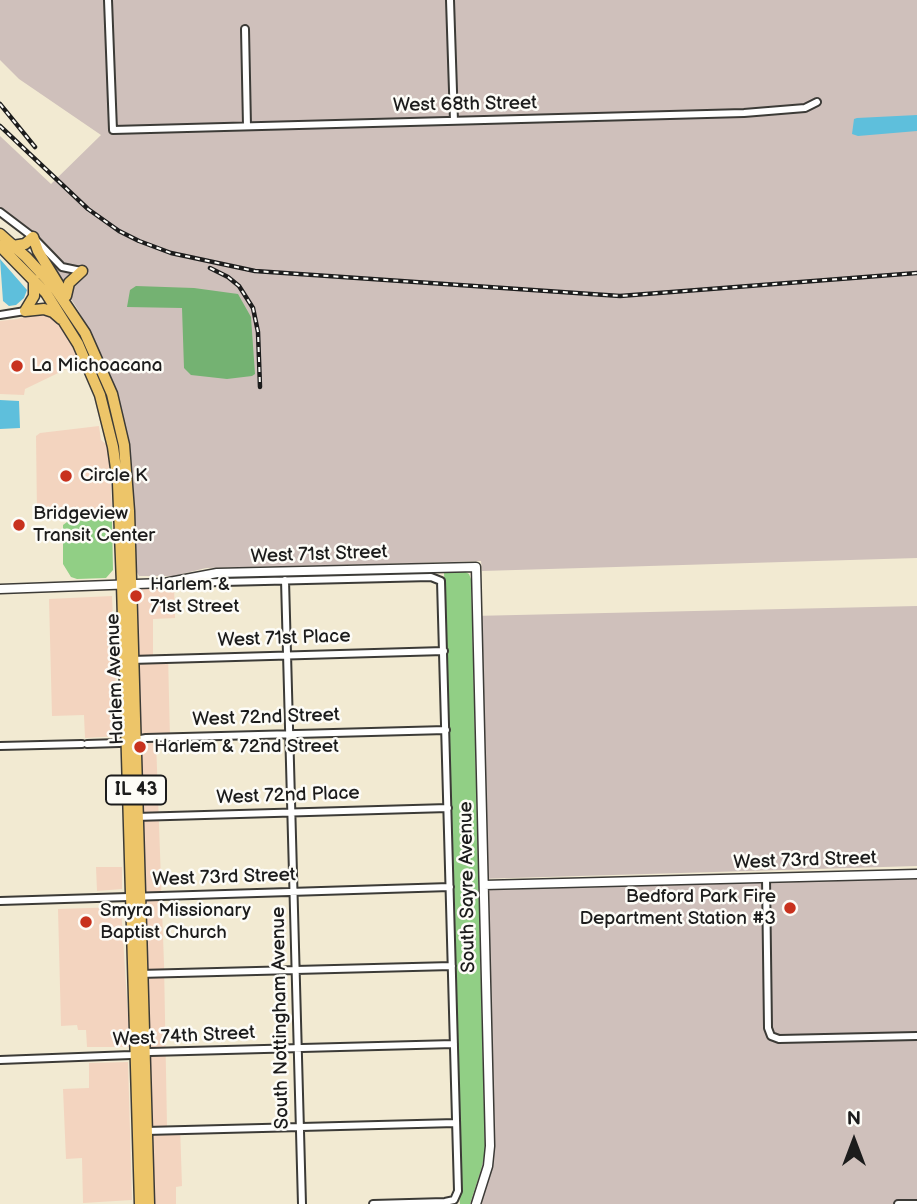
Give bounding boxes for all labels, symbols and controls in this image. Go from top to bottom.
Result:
street label: West 68th Street [393,92,537,118]
place label: La Michoacana [31,355,163,377]
marker: La Michoacana [9,358,25,374]
place label: Circle K [80,465,147,487]
marker: Circle K [58,468,74,484]
place label: Bridgeview Transit Center [33,503,155,547]
marker: Bridgeview Transit Center [11,517,27,533]
street label: West 71st Street [250,541,388,569]
place label: Harlem & 71st Street [150,574,239,618]
marker: Harlem & 71st Street [128,588,144,604]
street label: Harlem Avenue [102,613,130,745]
street label: West 71st Place [217,625,351,653]
street label: West 72nd Street [192,704,340,732]
place label: Harlem & 72nd Street [154,736,339,758]
marker: Harlem & 72nd Street [132,739,148,755]
road number: IL 43 [106,776,166,804]
street label: West 72nd Place [216,782,360,810]
street label: South Sayre Avenue [455,801,481,973]
street label: West 73rd Street [733,847,877,875]
street label: West 73rd Street [152,864,296,892]
place label: Bedford Park Fire Department Station #3 [579,886,776,930]
place label: Smyra Missionary Baptist Church [100,900,251,944]
marker: Bedford Park Fire Department Station #3 [782,900,798,916]
street label: South Nottingham Avenue [268,906,294,1130]
marker: Smyra Missionary Baptist Church [78,914,94,930]
street label: West 74th Street [112,1022,256,1052]
north arrow [819,1106,889,1176]
text: N [847,1108,861,1131]

